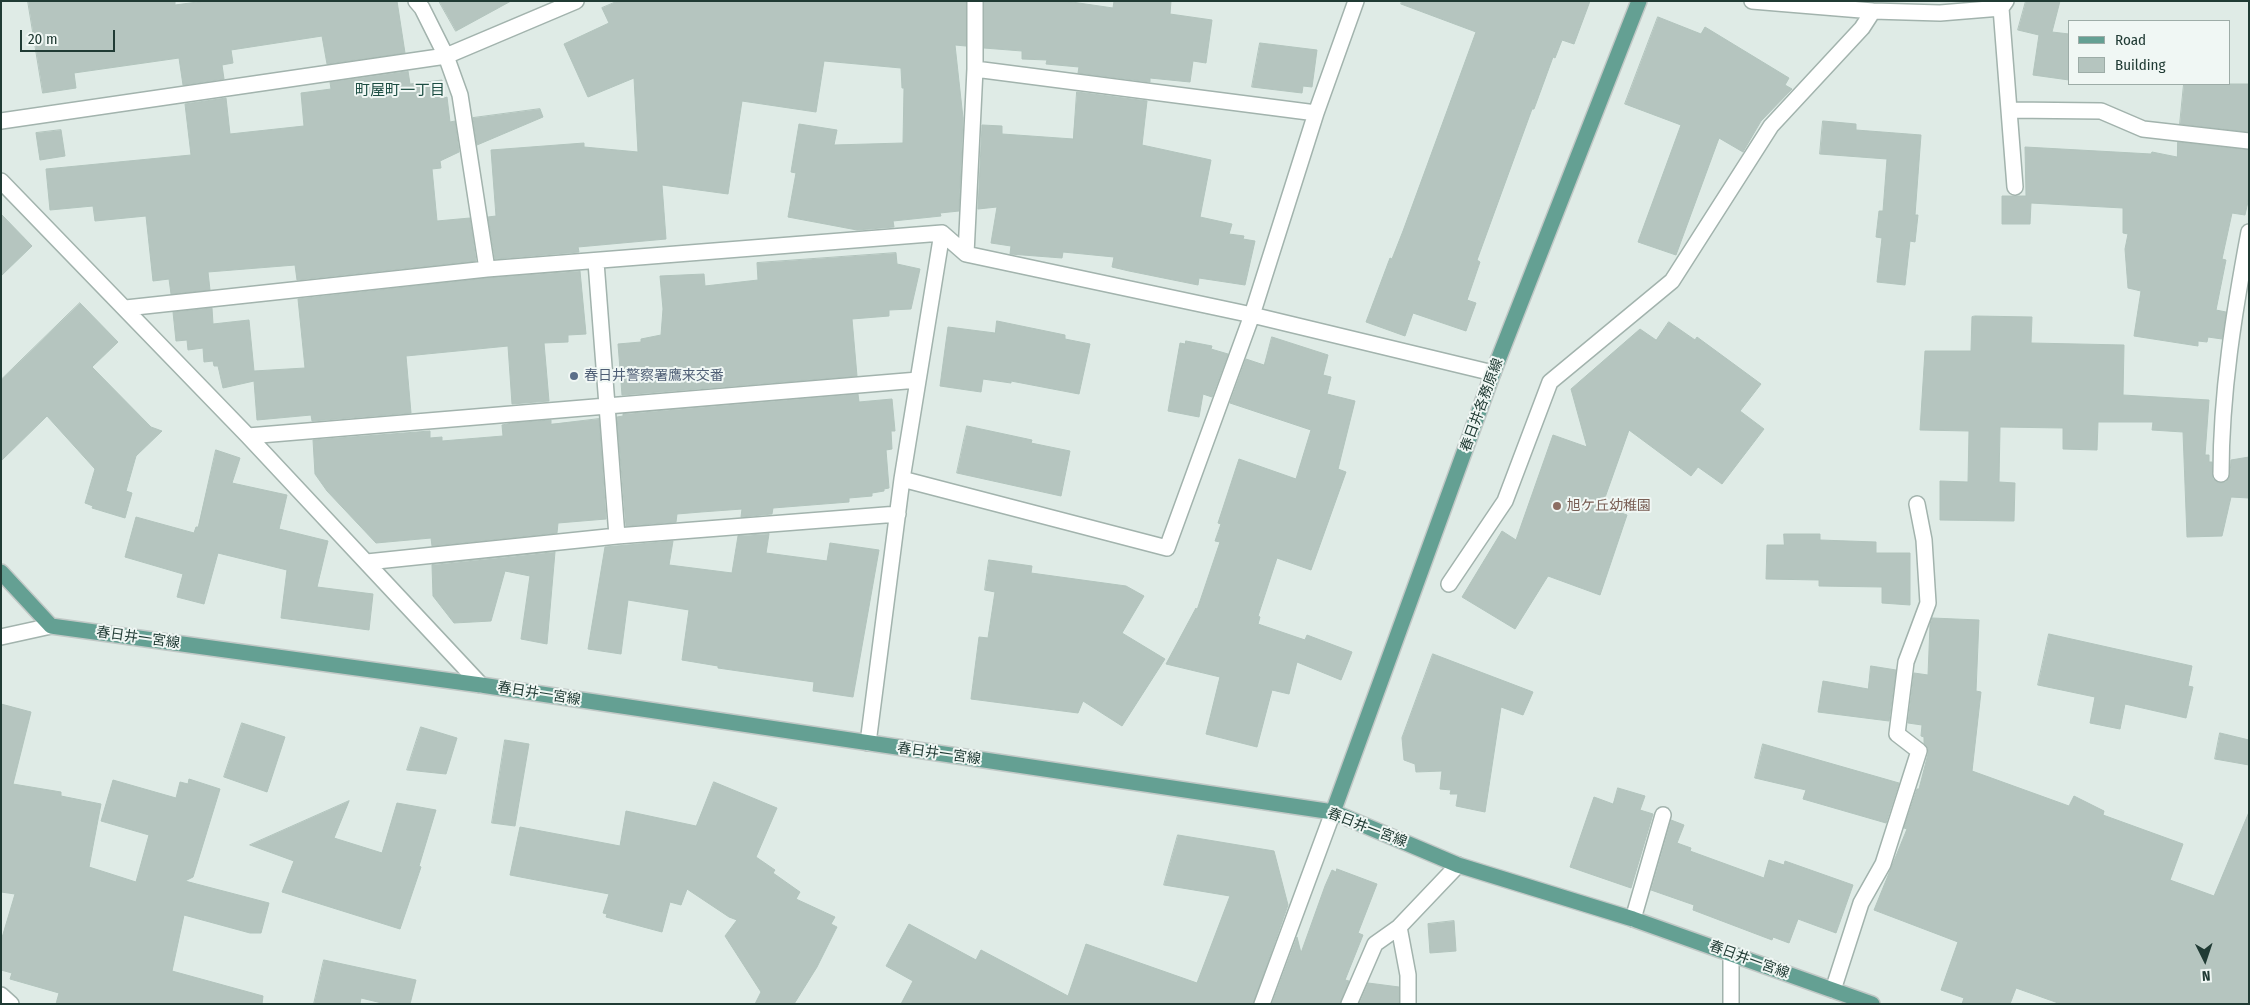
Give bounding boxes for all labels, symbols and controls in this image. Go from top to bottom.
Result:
scale bar [22,20,118,52]
legend [2068,20,2230,85]
text: 20 m [28,30,58,48]
text: Road [2115,31,2146,49]
text: Building [2115,56,2166,74]
district label: 町屋町一丁目 [355,82,445,100]
street label: 春日井各務原線 [1457,356,1507,454]
place label: 春日井警察署鷹来交番 [584,368,724,384]
marker: 春日井警察署鷹来交番 [568,370,580,382]
place label: 旭ケ丘幼稚園 [1567,498,1651,514]
marker: 旭ケ丘幼稚園 [1551,500,1563,512]
street label: 春日井一宮線 [95,624,181,652]
street label: 春日井一宮線 [496,679,582,709]
street label: 春日井一宮線 [896,740,982,768]
street label: 春日井一宮線 [1325,805,1409,851]
north arrow [2180,935,2230,985]
street label: 春日井一宮線 [1707,938,1791,982]
text: N [2201,967,2211,984]

